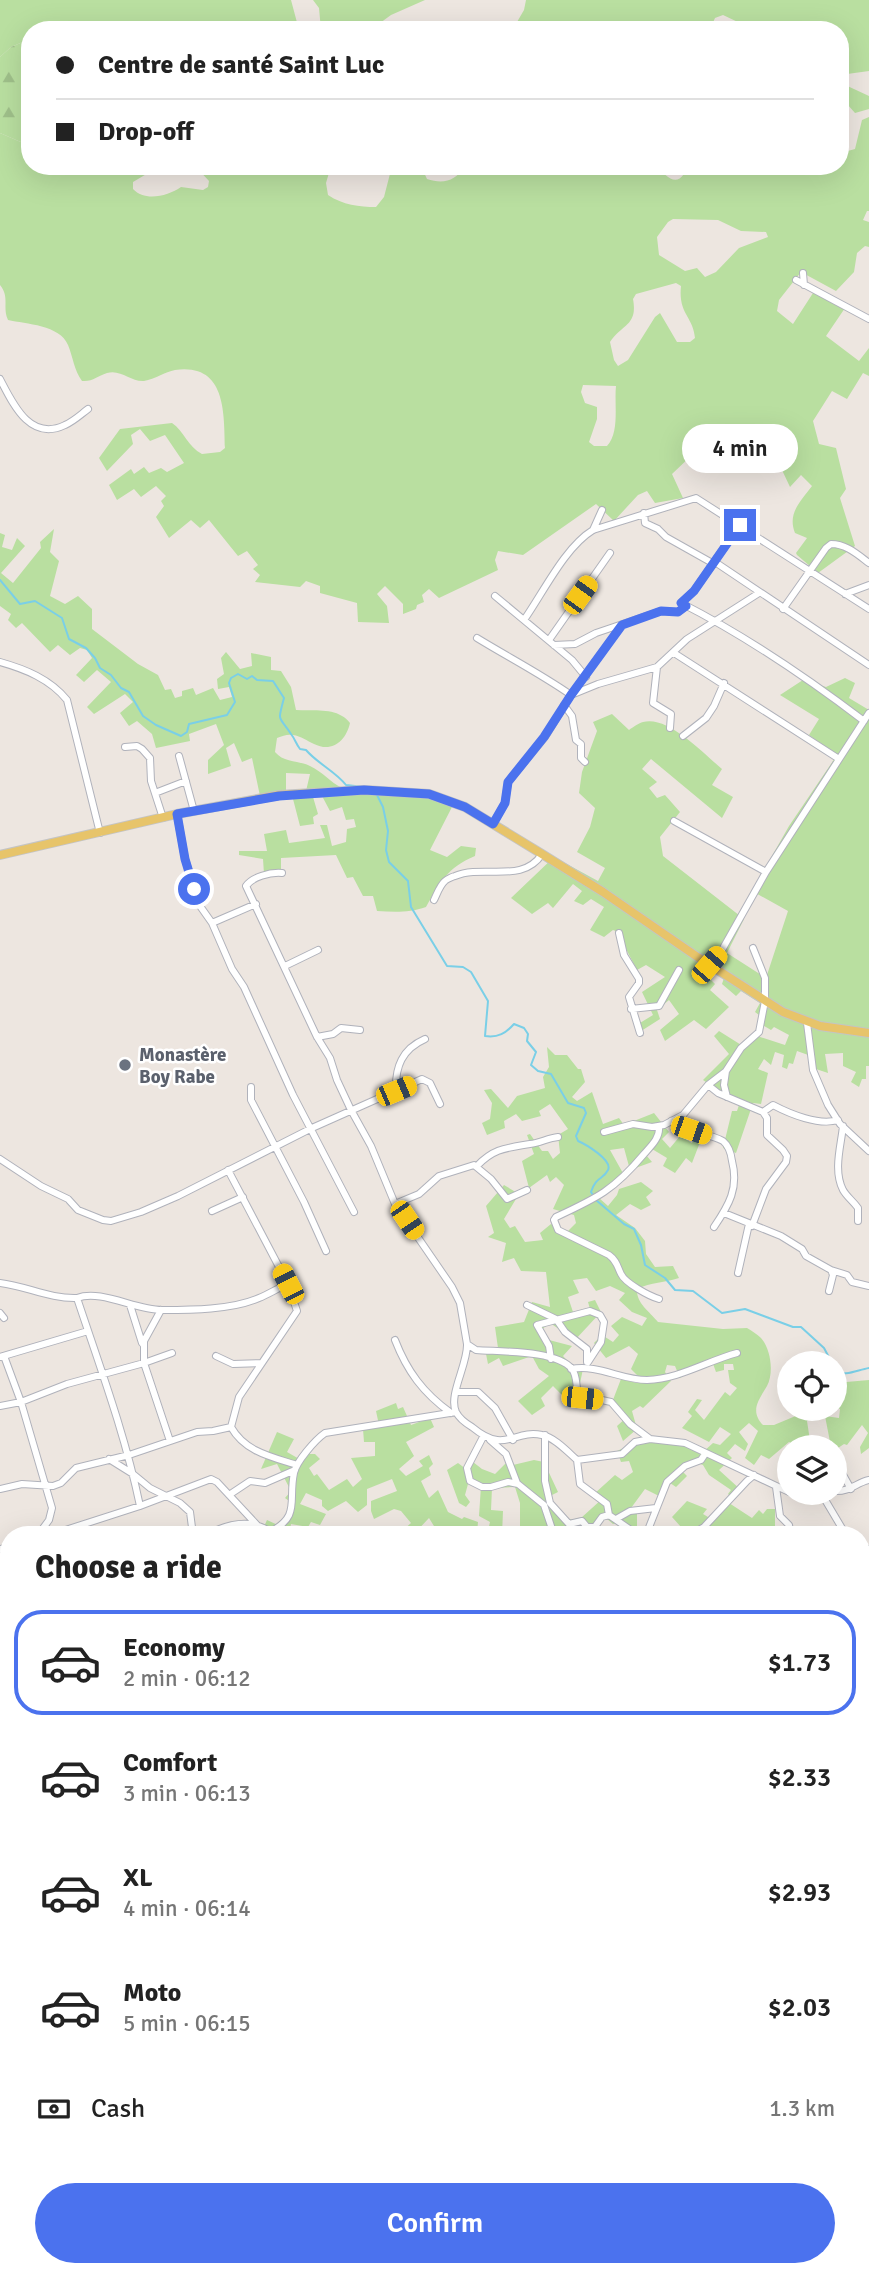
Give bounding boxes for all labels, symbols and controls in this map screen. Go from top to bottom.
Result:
text: Centre de santé Saint Luc [98,49,384,81]
text: Drop-off [98,116,194,148]
callout: 4 min [682,424,798,472]
text: 4 min [712,434,768,463]
route end [724,509,756,541]
car [560,572,601,618]
route start [178,873,210,905]
car [688,942,731,988]
place label: Monastère Boy Rabe [139,1043,226,1089]
marker: Monastère Boy Rabe [117,1057,133,1073]
car [373,1073,420,1109]
car [668,1113,715,1147]
car [387,1197,428,1243]
car [270,1261,307,1307]
map controls [777,1351,847,1505]
button: locate [777,1351,847,1421]
car [561,1385,604,1411]
button: layers [777,1435,847,1505]
text: Choose a ride [35,1548,222,1587]
icon: car [39,1631,102,1694]
text: Economy [123,1632,225,1664]
text: $1.73 [768,1647,831,1679]
text: 2 min · 06:12 [123,1664,251,1693]
icon: car [39,1746,102,1809]
text: Comfort [123,1747,217,1779]
text: $2.33 [768,1762,831,1794]
text: 3 min · 06:13 [123,1779,251,1808]
icon: car [39,1861,102,1924]
text: XL [123,1862,153,1894]
text: $2.93 [768,1877,831,1909]
text: 4 min · 06:14 [123,1894,251,1923]
icon: car [39,1976,102,2039]
text: Moto [123,1977,181,2009]
text: $2.03 [768,1992,831,2024]
text: 5 min · 06:15 [123,2009,251,2038]
icon: cash [35,2090,73,2128]
text: Cash [91,2093,145,2125]
text: 1.3 km [769,2094,835,2123]
button: Confirm [35,2183,835,2263]

